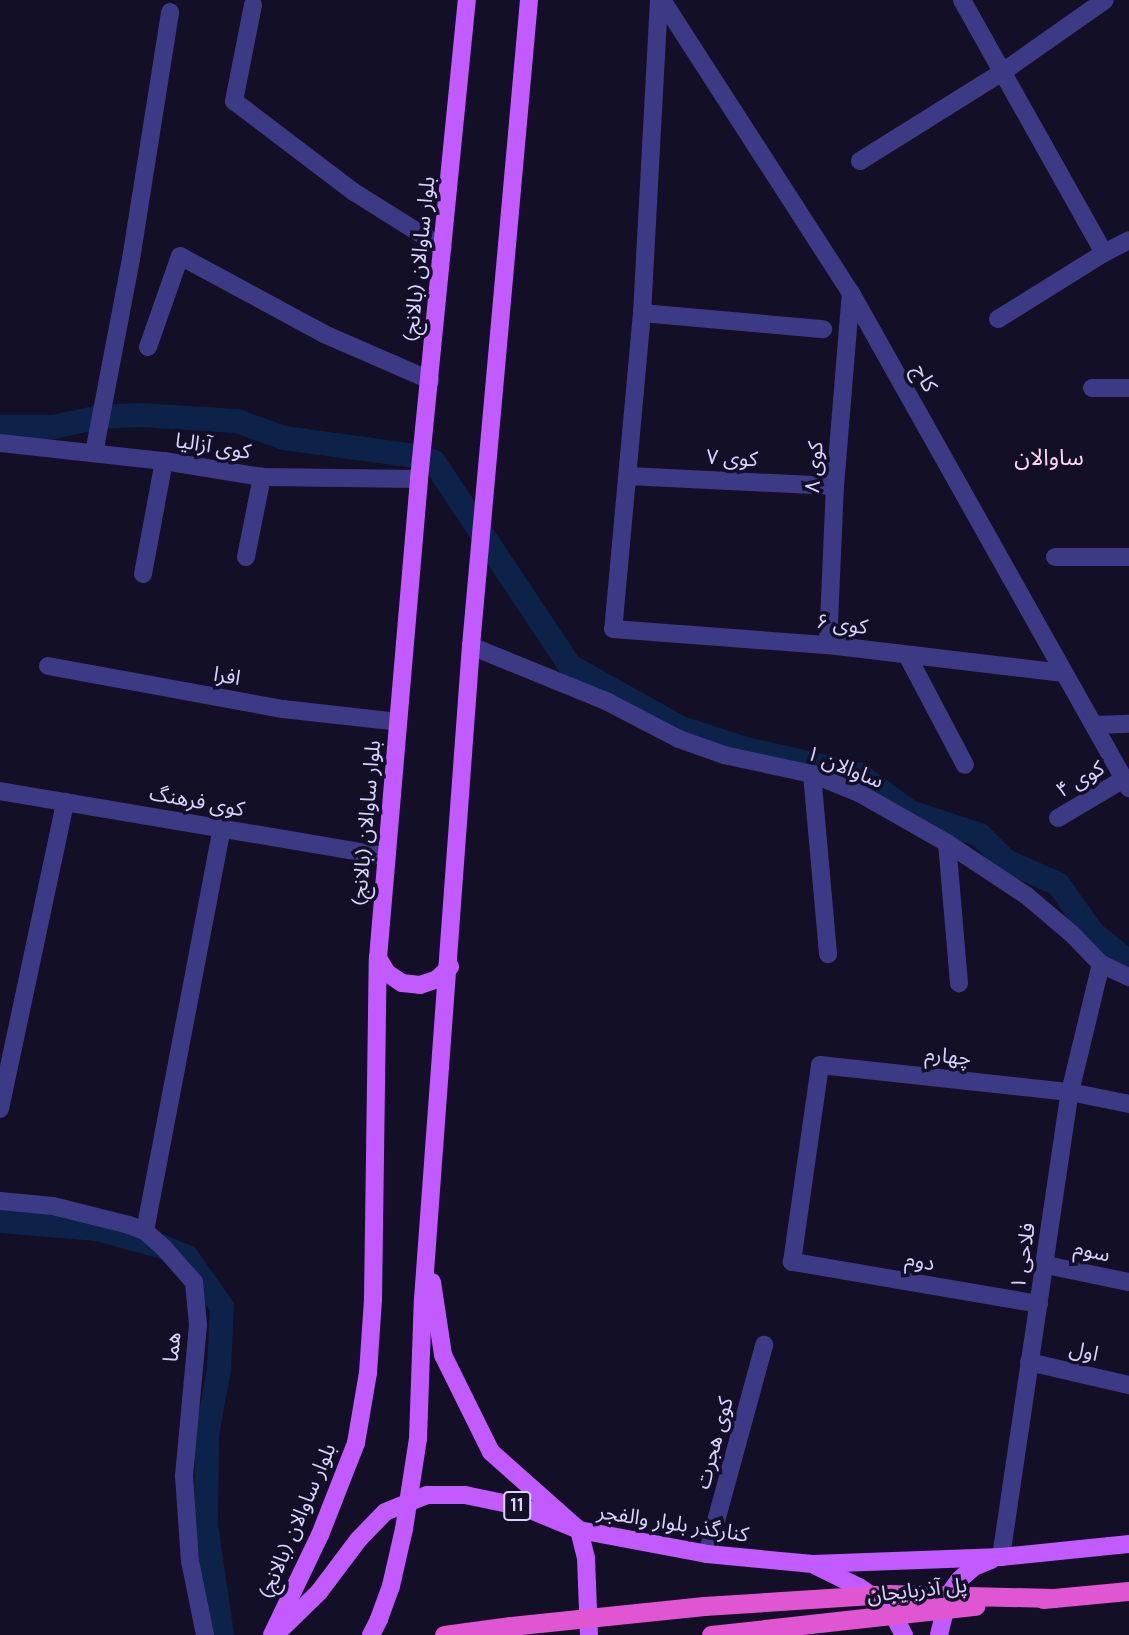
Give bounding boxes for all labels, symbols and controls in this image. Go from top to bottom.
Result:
street label: بلوار ساوالان (بالانج) [398,175,440,343]
street label: کاج [907,360,943,396]
street label: کوی آزالیا [173,428,253,464]
street label: کوی ۸ [800,440,828,494]
street label: کوی ۷ [706,444,758,472]
district label: ساوالان [1014,444,1084,472]
street label: کوی ۶ [815,608,869,640]
street label: افرا [211,661,243,691]
street label: بلوار ساوالان (بالانج) [346,739,386,907]
street label: ساوالان ۱ [803,740,887,794]
street label: کوی ۴ [1051,755,1109,803]
street label: کوی فرهنگ [147,780,247,822]
street label: چهارم [924,1041,972,1071]
street label: فلاحی ۱ [1005,1221,1041,1291]
street label: سوم [1072,1235,1112,1267]
street label: دوم [903,1246,937,1276]
street label: هما [158,1331,186,1363]
street label: اول [1067,1335,1101,1367]
street label: کوی هجرت [690,1394,738,1492]
street label: بلوار ساوالان (بالانج) [253,1440,341,1602]
road number: 11 [503,1490,531,1522]
street label: کنارگذر بلوار والفجر [596,1499,750,1547]
street label: پل آذربایجان [866,1572,968,1608]

